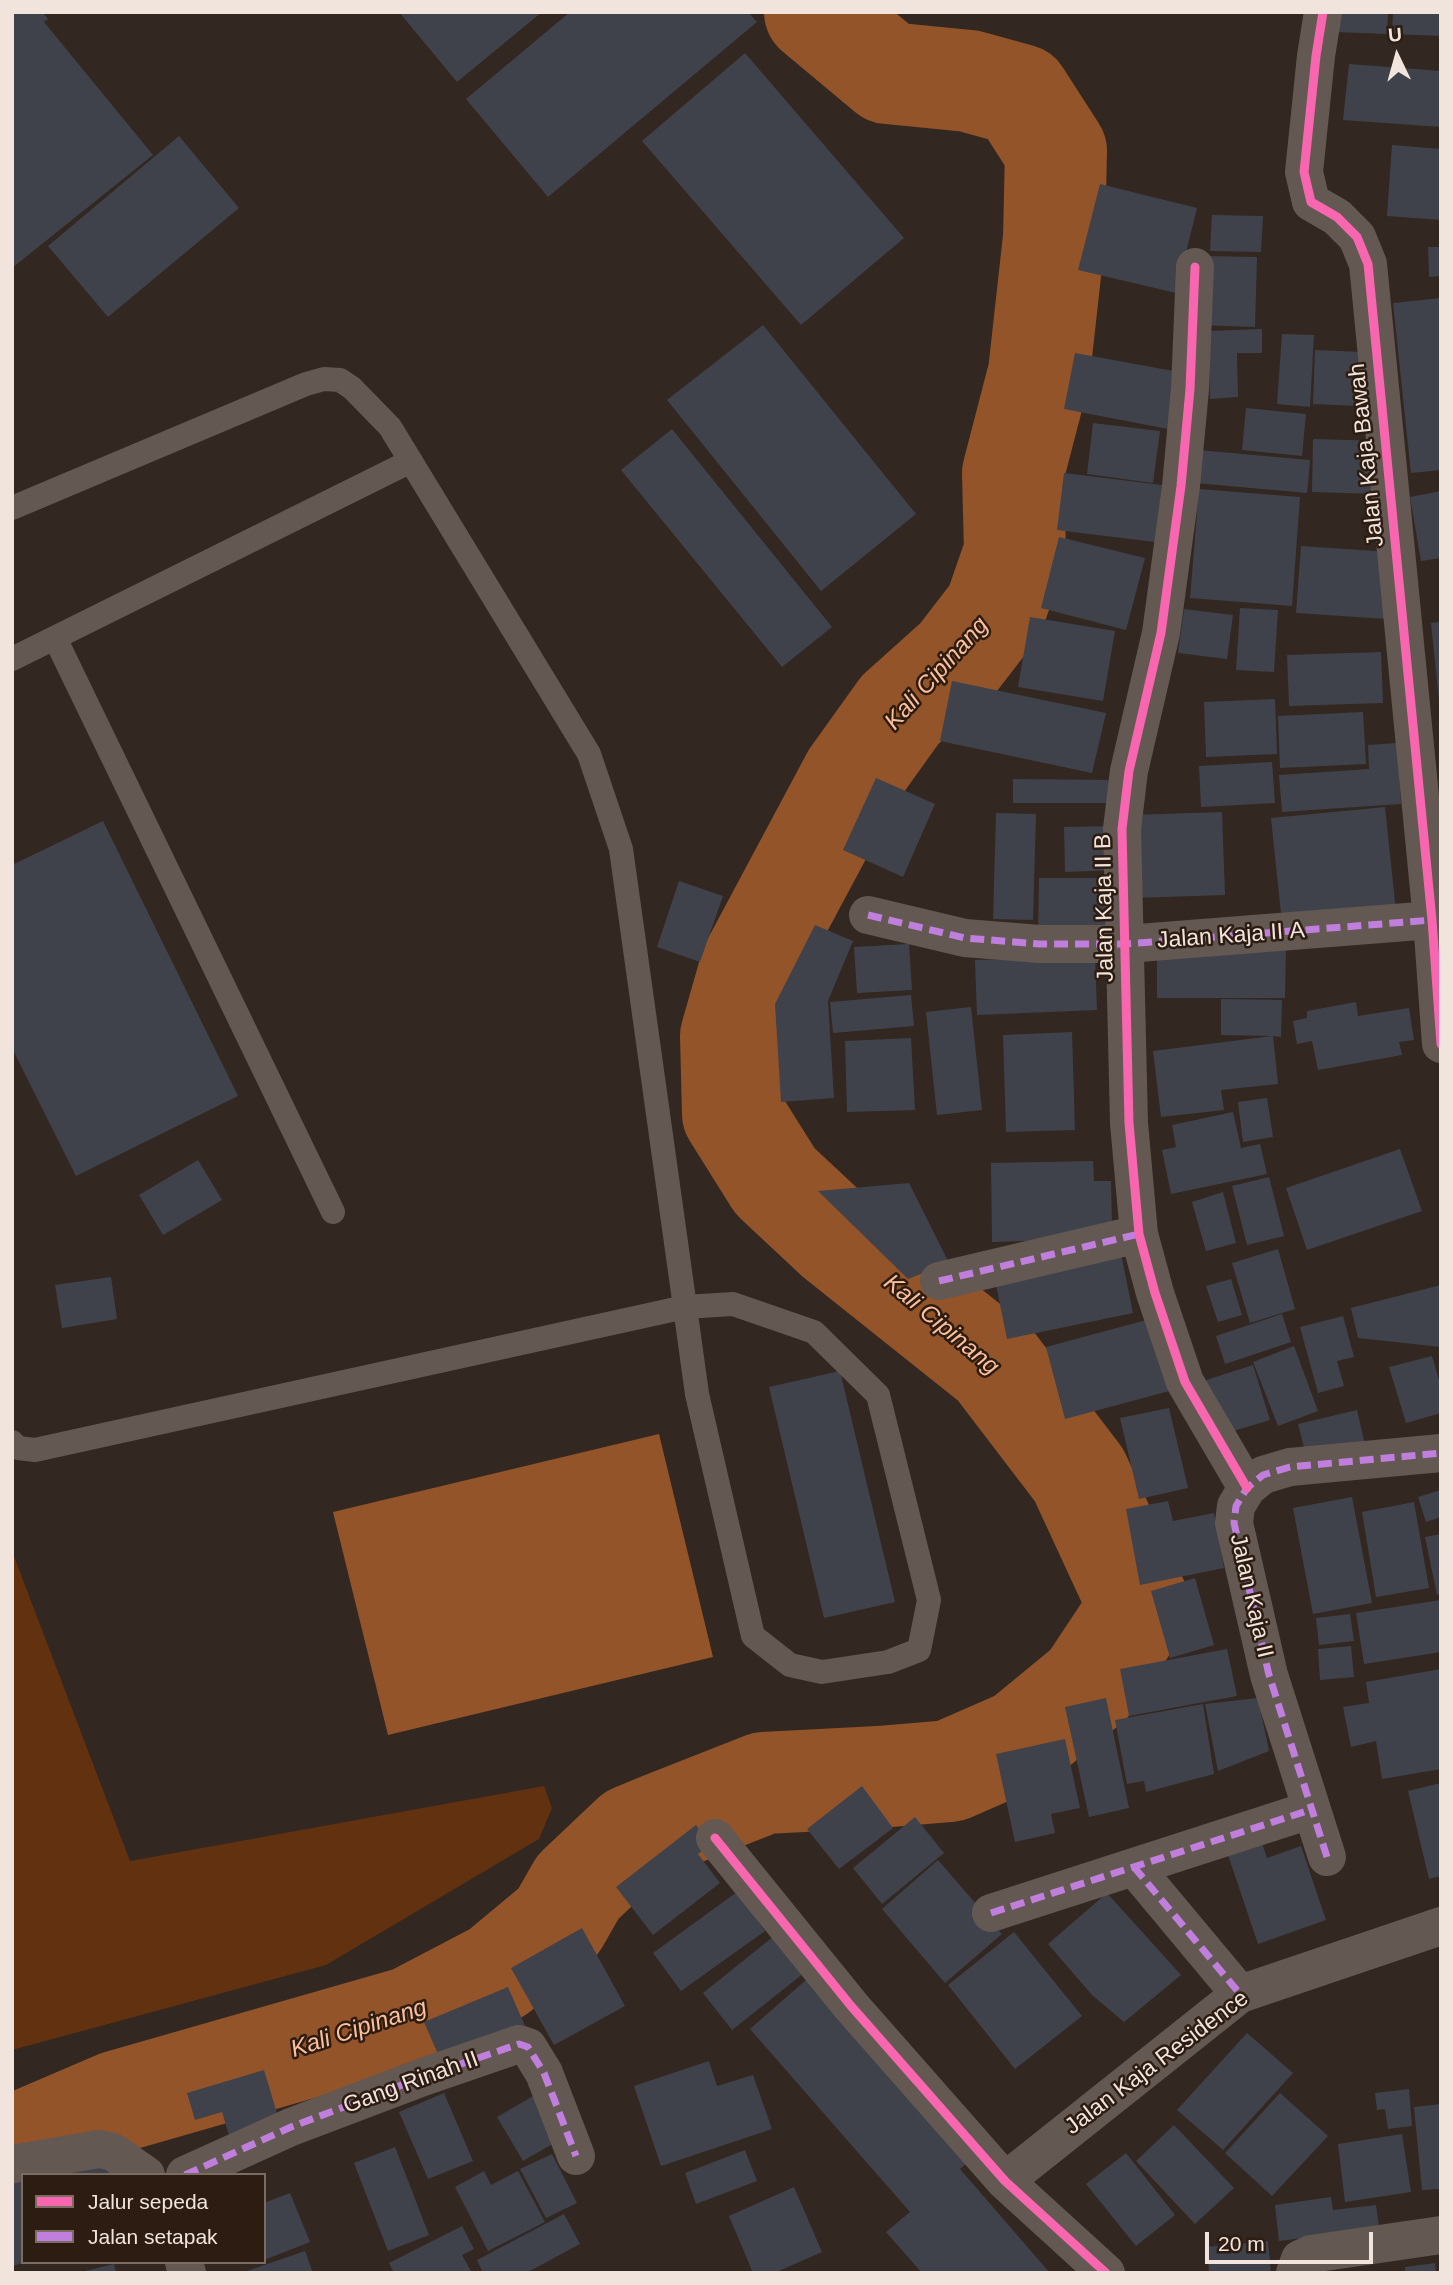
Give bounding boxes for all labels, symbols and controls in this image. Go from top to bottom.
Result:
north arrow [1362,21,1432,91]
text: U [1387,24,1403,46]
street label: Jalan Kaja Bawah [1344,362,1390,548]
water label: Kali Cipinang [879,612,995,736]
street label: Jalan Kaja II B [1090,834,1120,982]
street label: Jalan Kaja II A [1156,917,1306,955]
water label: Kali Cipinang [878,1269,1004,1381]
street label: Jalan Kaja II [1223,1531,1279,1661]
street label: Jalan Kaja Residence [1060,1985,1254,2141]
water label: Kali Cipinang [287,1993,431,2065]
street label: Gang Rinah II [340,2046,482,2120]
legend [21,2173,266,2264]
text: Jalur sepeda [88,2190,208,2213]
scale bar [1208,2218,1376,2262]
text: Jalan setapak [88,2225,218,2248]
text: 20 m [1218,2232,1265,2255]

